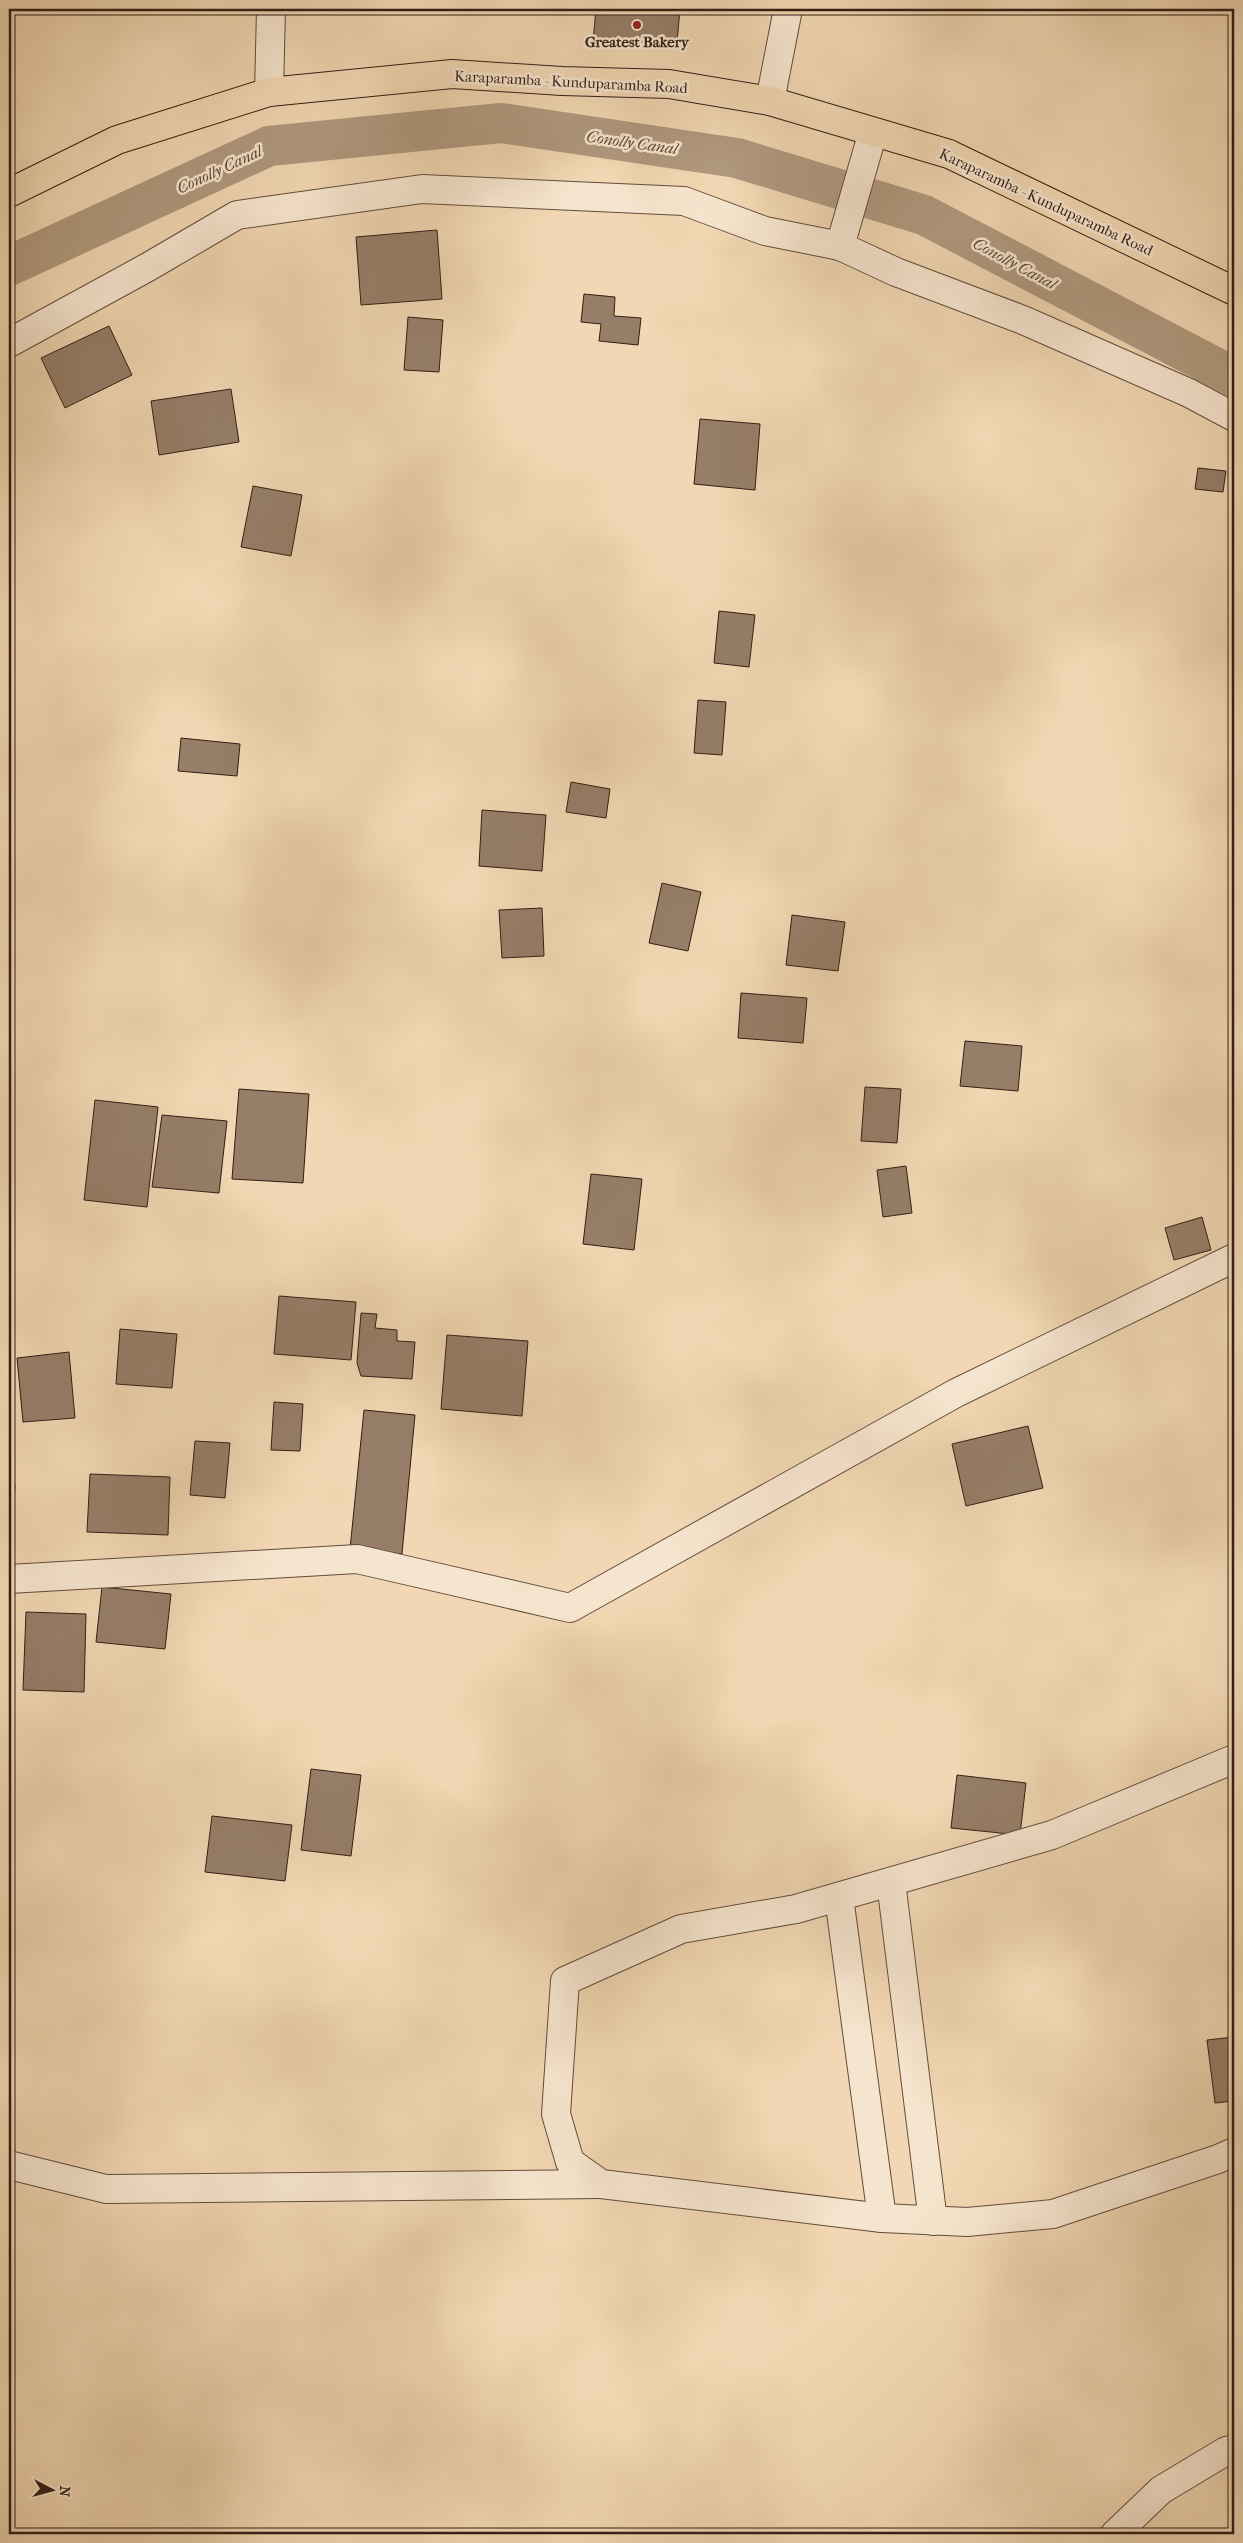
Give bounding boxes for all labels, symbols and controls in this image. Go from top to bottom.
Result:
marker: Greatest Bakery [631,19,643,31]
place label: Greatest Bakery [585,33,690,51]
street label: Karaparamba - Kunduparamba Road [454,67,689,97]
water label: Conolly Canal [585,127,681,159]
water label: Conolly Canal [174,141,267,197]
street label: Karaparamba - Kunduparamba Road [936,144,1156,260]
water label: Conolly Canal [970,234,1062,294]
north arrow [28,2466,78,2516]
text: N [55,2485,73,2498]

